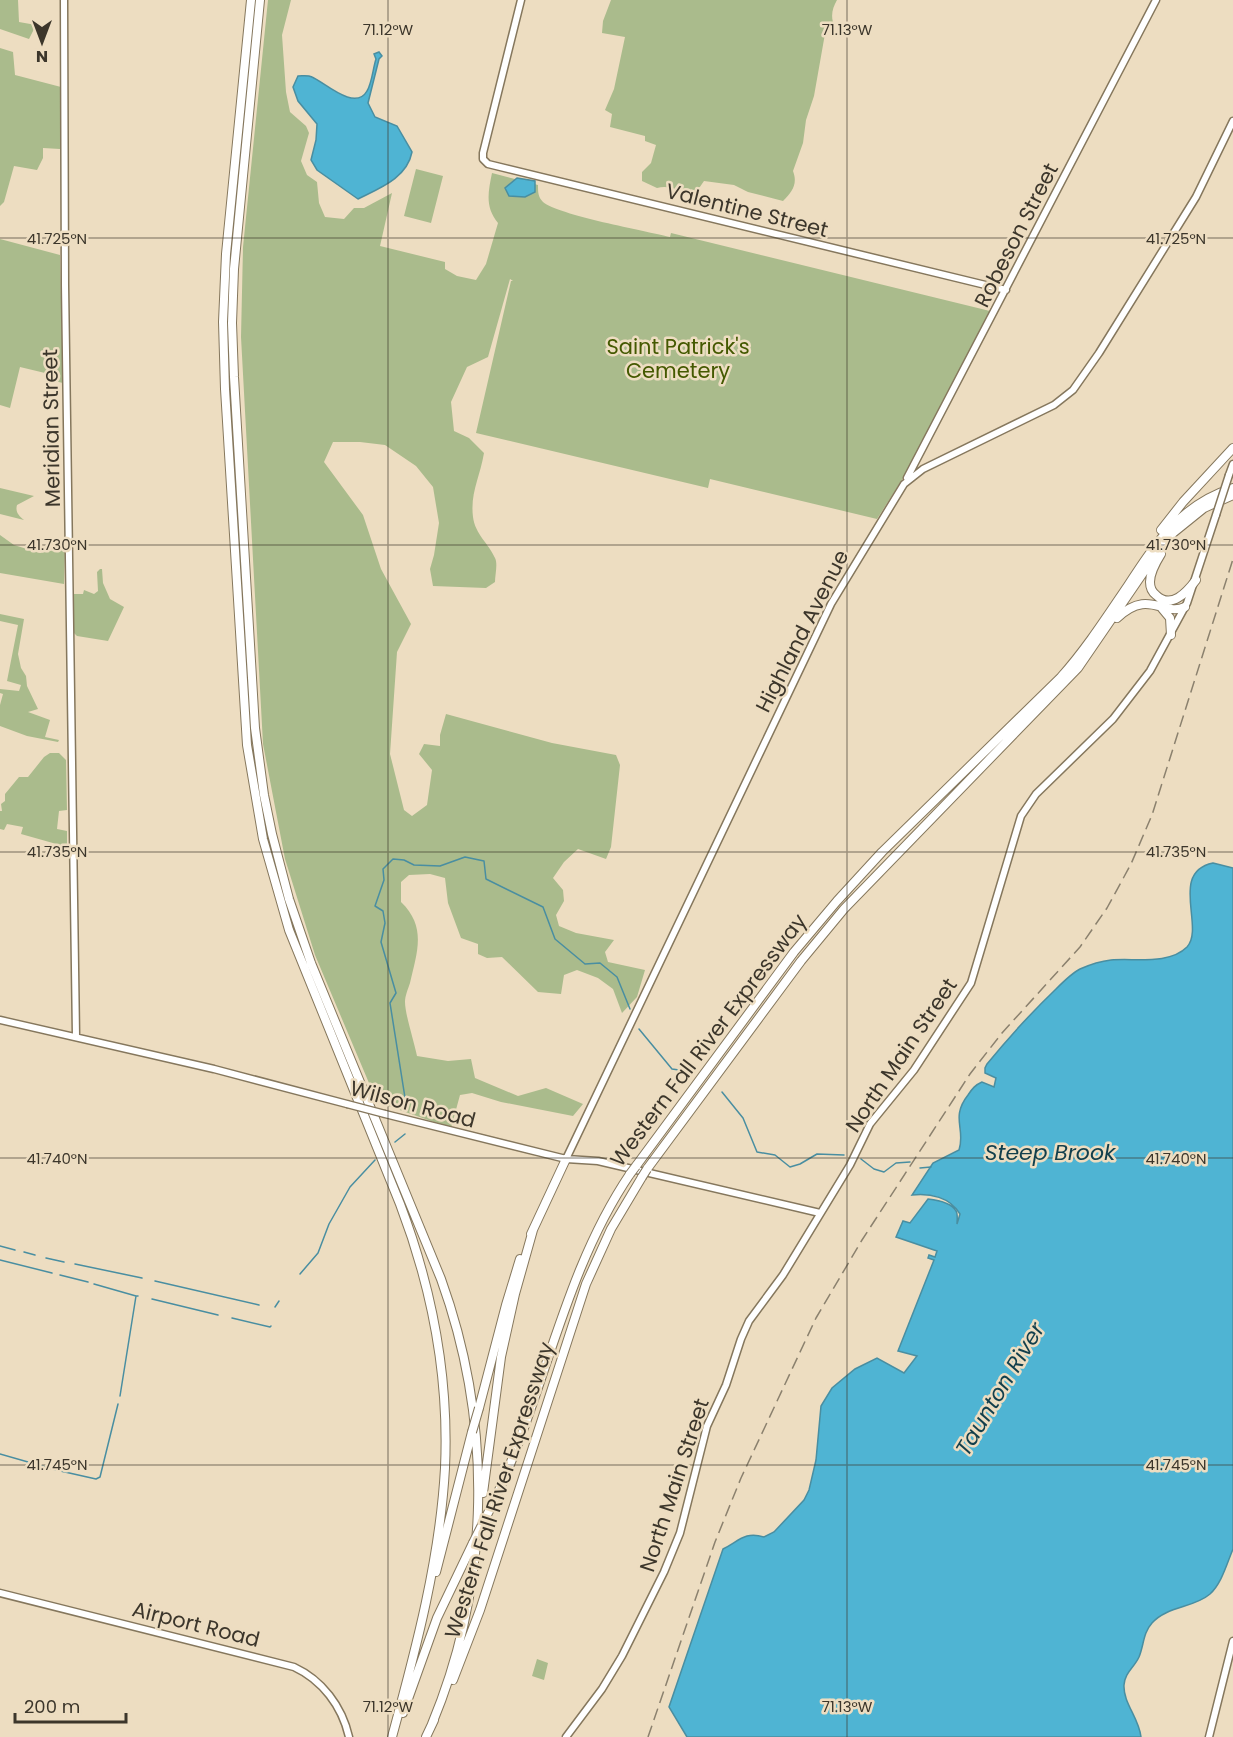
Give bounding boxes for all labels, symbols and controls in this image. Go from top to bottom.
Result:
north arrow [12,12,72,72]
text: 71.12°W [363,19,414,40]
text: 71.13°W [822,19,873,40]
text: N [36,45,48,68]
street label: Robeson Street [967,158,1065,312]
street label: Valentine Street [663,176,831,244]
text: 41.725°N [27,228,87,249]
text: 41.725°N [1146,228,1206,249]
park label: Saint Patrick's Cemetery [606,332,750,385]
street label: Meridian Street [35,349,67,507]
text: 41.730°N [27,534,87,555]
text: 41.730°N [1146,534,1206,555]
street label: Highland Avenue [748,545,856,717]
text: 41.735°N [27,841,87,862]
text: 41.735°N [1146,841,1206,862]
street label: Western Fall River Expressway [603,907,813,1173]
street label: North Main Street [838,972,964,1138]
street label: Wilson Road [347,1073,479,1135]
water label: Steep Brook [985,1137,1117,1168]
text: 41.740°N [26,1148,88,1169]
text: 41.740°N [1145,1148,1207,1169]
water label: Taunton River [948,1316,1052,1462]
street label: Western Fall River Expressway [437,1338,561,1642]
street label: North Main Street [632,1395,716,1575]
text: 41.745°N [26,1454,88,1475]
text: 41.745°N [1145,1454,1207,1475]
street label: Airport Road [129,1594,263,1654]
scale bar [15,1686,126,1724]
text: 200 m [24,1694,80,1719]
text: 71.12°W [363,1696,414,1717]
text: 71.13°W [822,1696,873,1717]

